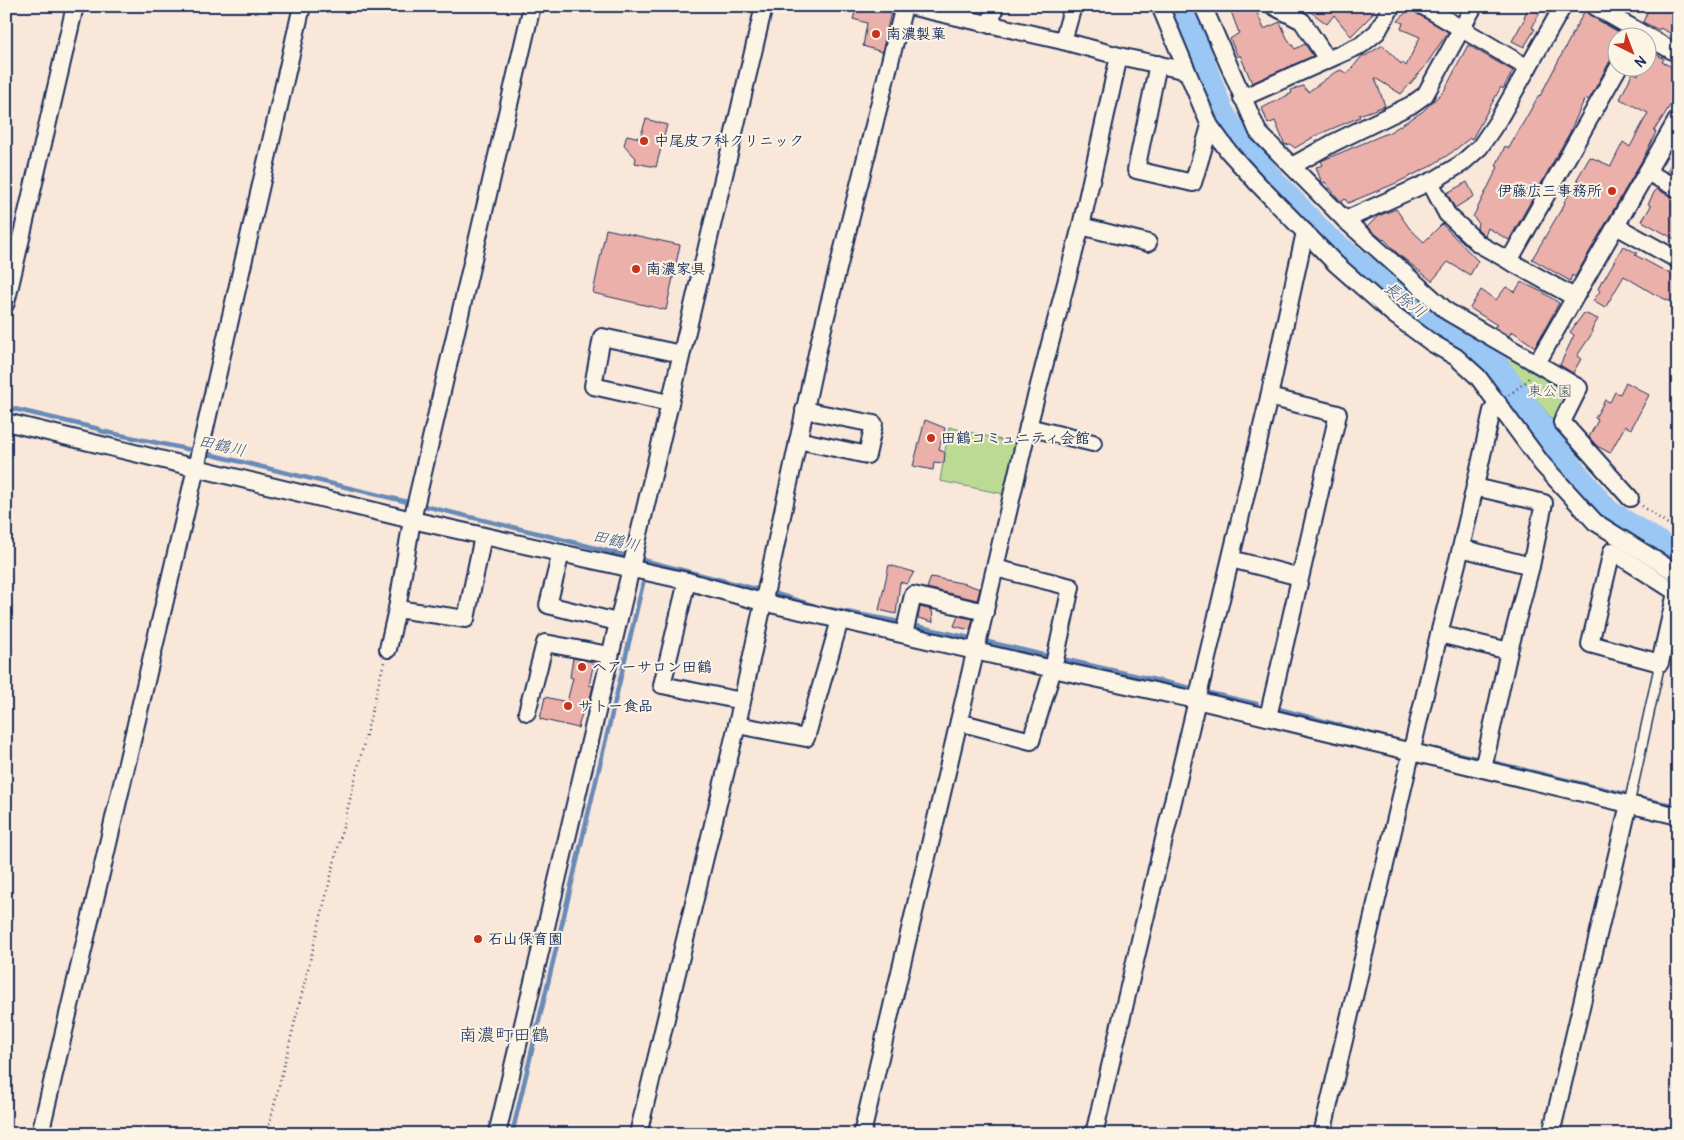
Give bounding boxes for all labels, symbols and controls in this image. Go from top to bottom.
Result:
place label: 南濃製菓 [886,25,946,44]
marker: 南濃製菓 [870,28,882,40]
north arrow [1606,28,1656,78]
text: N [1631,52,1650,71]
place label: 中尾皮フ科クリニック [654,132,804,151]
marker: 中尾皮フ科クリニック [638,135,650,147]
place label: 伊藤広三事務所 [1497,182,1602,201]
marker: 伊藤広三事務所 [1606,185,1618,197]
place label: 南濃家具 [646,260,706,279]
marker: 南濃家具 [630,263,642,275]
water label: 長除川 [1380,277,1430,323]
park label: 東公園 [1527,382,1573,401]
place label: 田鶴コミュニティ会館 [941,429,1090,448]
water label: 田鶴川 [196,431,248,461]
marker: 田鶴コミュニティ会館 [925,432,937,444]
water label: 田鶴川 [590,526,642,556]
place label: ヘアーサロン田鶴 [592,658,712,677]
marker: ヘアーサロン田鶴 [576,661,588,673]
place label: サトー食品 [578,697,653,716]
marker: サトー食品 [562,700,574,712]
place label: 石山保育園 [488,930,563,949]
marker: 石山保育園 [472,933,484,945]
district label: 南濃町田鶴 [459,1024,549,1047]

